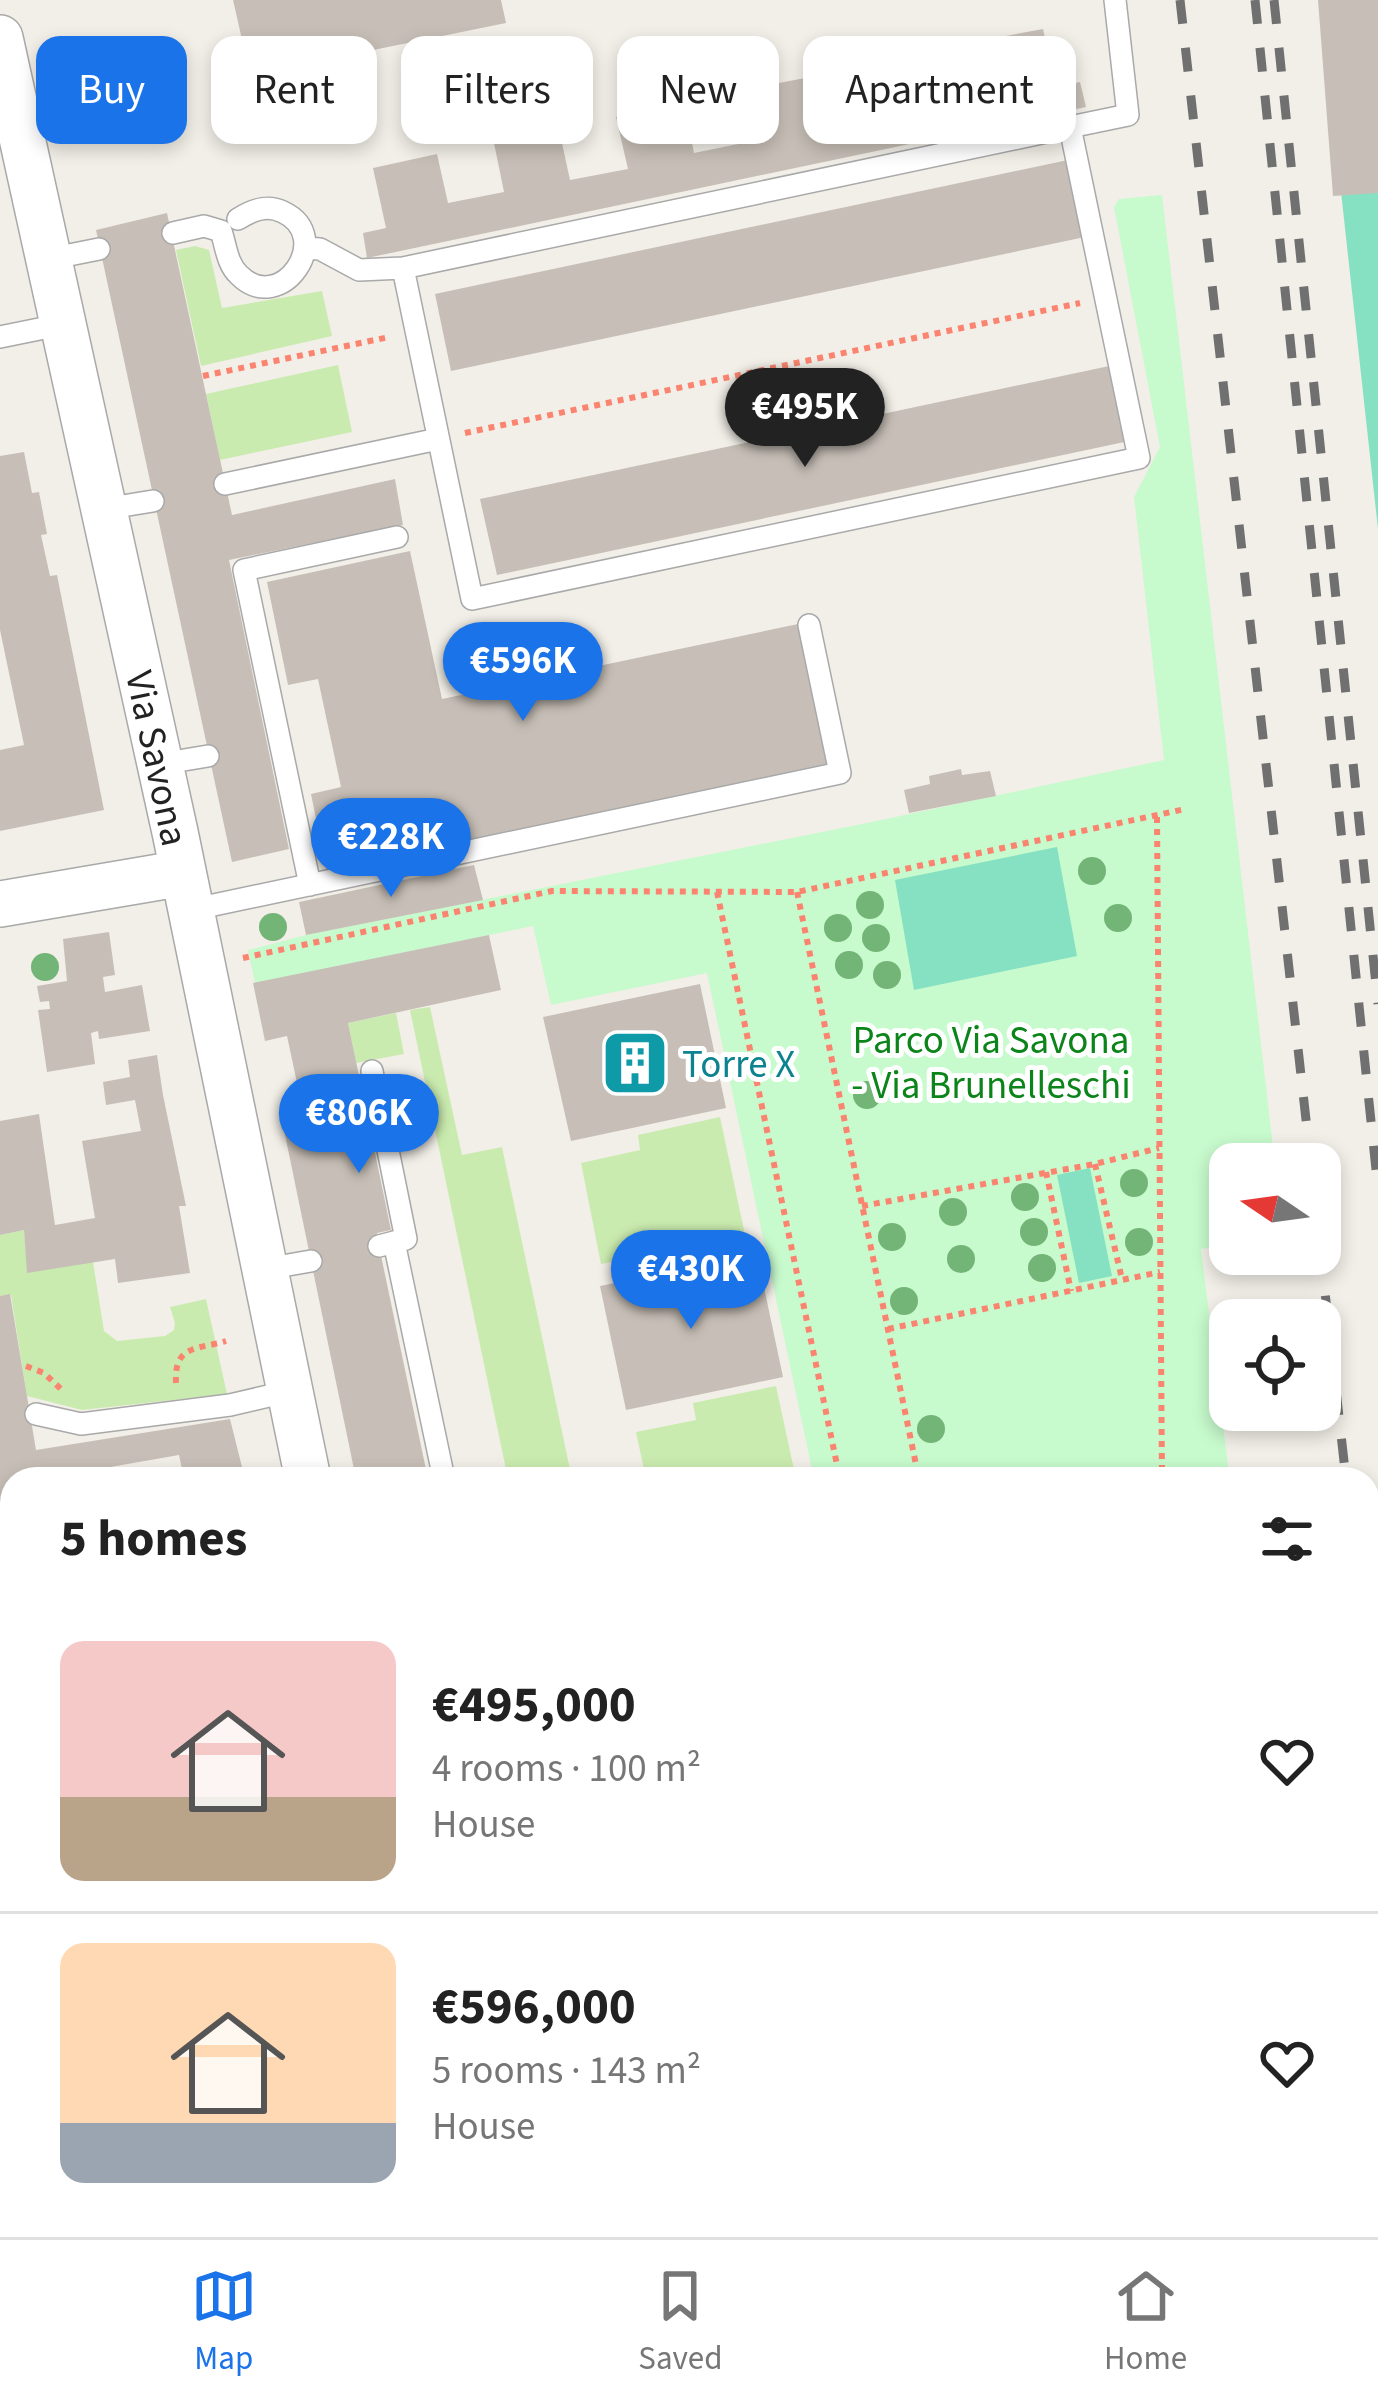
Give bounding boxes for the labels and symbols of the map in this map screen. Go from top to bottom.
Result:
pin: €495K [721,368,889,470]
pin: €596K [439,622,607,724]
street label: Via Savona [110,666,202,851]
pin: €228K [307,798,475,900]
park label: Parco Via Savona - Via Brunelleschi [851,1013,1131,1114]
building icon: Torre X [600,1028,670,1098]
place label: Torre X [682,1037,795,1093]
pin: €806K [275,1074,443,1176]
north arrow [1209,1143,1341,1275]
pin: €430K [607,1230,775,1332]

